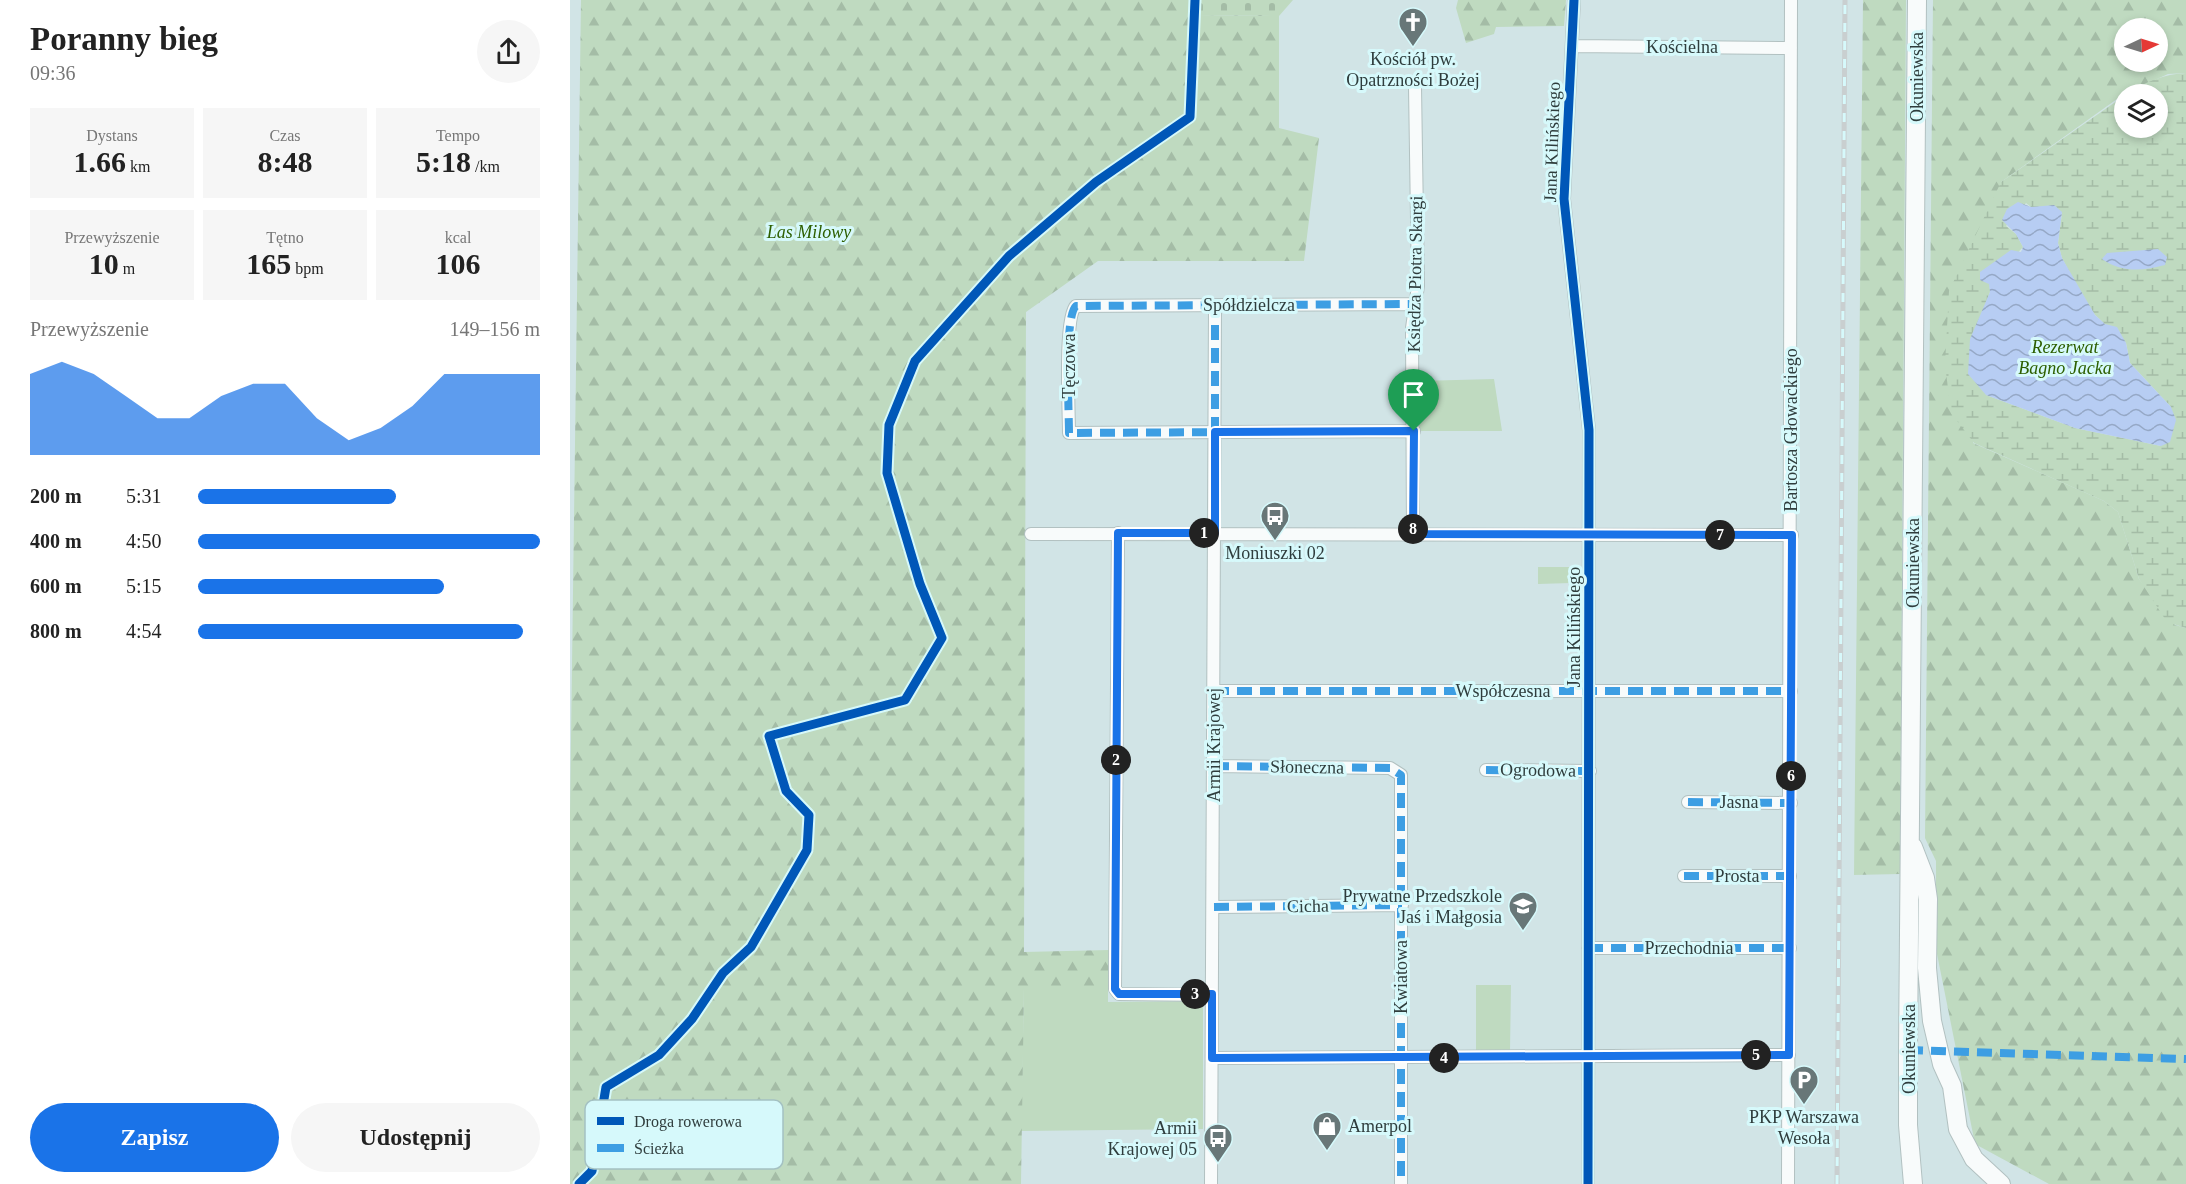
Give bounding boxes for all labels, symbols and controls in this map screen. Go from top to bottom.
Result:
church icon: Kościół pw. Opatrzności Bożej [1397,6,1429,48]
north arrow [2114,18,2168,72]
map controls [2114,18,2168,138]
button: share [477,20,540,83]
text: Poranny bieg [30,21,218,57]
street label: Okuniewska [1907,32,1927,122]
street label: Kościelna [1646,37,1718,57]
place label: Kościół pw. Opatrzności Bożej [1346,49,1480,90]
text: 09:36 [30,62,76,84]
street label: Jana Kilińskiego [1540,81,1564,203]
button: layers [2114,84,2168,138]
text: Dystans [86,127,138,144]
text: Czas [269,127,301,144]
text: Tempo [436,127,480,144]
text: 1.66 [74,145,126,178]
text: 8:48 [258,145,313,178]
text: 5:18 [416,145,471,178]
text: km [126,158,150,175]
text: /km [471,158,500,175]
street label: Księdza Piotra Skargi [1404,196,1426,352]
park label: Las Milowy [766,222,851,242]
text: Przewyższenie [64,229,160,246]
text: Tętno [266,229,304,246]
text: kcal [445,229,471,246]
text: 10 [89,247,119,280]
text: 165 [246,247,291,280]
text: 106 [436,247,481,280]
text: m [119,260,135,277]
text: bpm [291,260,324,277]
street label: Spółdzielcza [1203,295,1295,315]
text: Przewyższenie [30,318,149,340]
text: 149–156 m [449,318,540,340]
street label: Tęczowa [1059,334,1079,398]
park label: Rezerwat Bagno Jacka [2018,337,2112,378]
street label: Bartosza Głowackiego [1781,348,1801,512]
pin [1388,369,1439,431]
icon: arrive [1397,378,1430,411]
text: 200 m [30,485,82,507]
text: 5:31 [126,485,162,507]
bus stop icon: Moniuszki 02 [1259,500,1291,542]
pin: 8 [1398,514,1428,544]
pin: 1 [1189,518,1219,548]
street label: Okuniewska [1903,518,1923,608]
text: 8 [1409,520,1417,537]
pin: 7 [1705,520,1735,550]
text: 1 [1200,524,1208,541]
text: 7 [1716,526,1724,543]
text: 400 m [30,530,82,552]
text: 4:50 [126,530,162,552]
place label: Moniuszki 02 [1225,543,1325,563]
street label: Jana Kilińskiego [1564,567,1584,687]
text: 600 m [30,575,82,597]
text: 5:15 [126,575,162,597]
text: 800 m [30,620,82,642]
text: 4:54 [126,620,162,642]
street label: Współczesna [1456,681,1550,701]
street label: Armii Krajowej [1204,688,1224,802]
pin: 2 [1101,745,1131,775]
text: 2 [1112,751,1120,768]
street label: Słoneczna [1270,756,1344,778]
street label: Ogrodowa [1500,759,1576,781]
pin: 6 [1776,761,1806,791]
text: 6 [1787,767,1795,784]
street label: Jasna [1720,792,1759,812]
street label: Prosta [1715,866,1760,886]
place label: Prywatne Przedszkole Jaś i Małgosia [1343,886,1502,927]
school or university icon: Prywatne Przedszkole Jaś i Małgosia [1507,890,1539,932]
street label: Cicha [1287,896,1329,916]
street label: Przechodnia [1645,938,1733,958]
street label: Kwiatowa [1391,940,1411,1014]
pin: 3 [1180,979,1210,1009]
text: 3 [1191,985,1199,1002]
street label: Okuniewska [1899,1004,1919,1094]
pin: 5 [1741,1040,1771,1070]
pin: 4 [1429,1043,1459,1073]
text: 5 [1752,1046,1760,1063]
text: 4 [1440,1049,1448,1066]
parking icon: PKP Warszawa Wesoła [1788,1064,1820,1106]
legend [585,1100,783,1169]
button: Zapisz [30,1103,279,1172]
button: Udostępnij [291,1103,540,1172]
place label: PKP Warszawa Wesoła [1749,1107,1859,1148]
shop icon: Amerpol [1311,1110,1343,1152]
text: Droga rowerowa [634,1113,742,1131]
place label: Amerpol [1348,1116,1412,1136]
place label: Armii Krajowej 05 [1108,1118,1197,1159]
bus stop icon: Armii Krajowej 05 [1202,1122,1234,1164]
text: Ścieżka [634,1139,684,1157]

